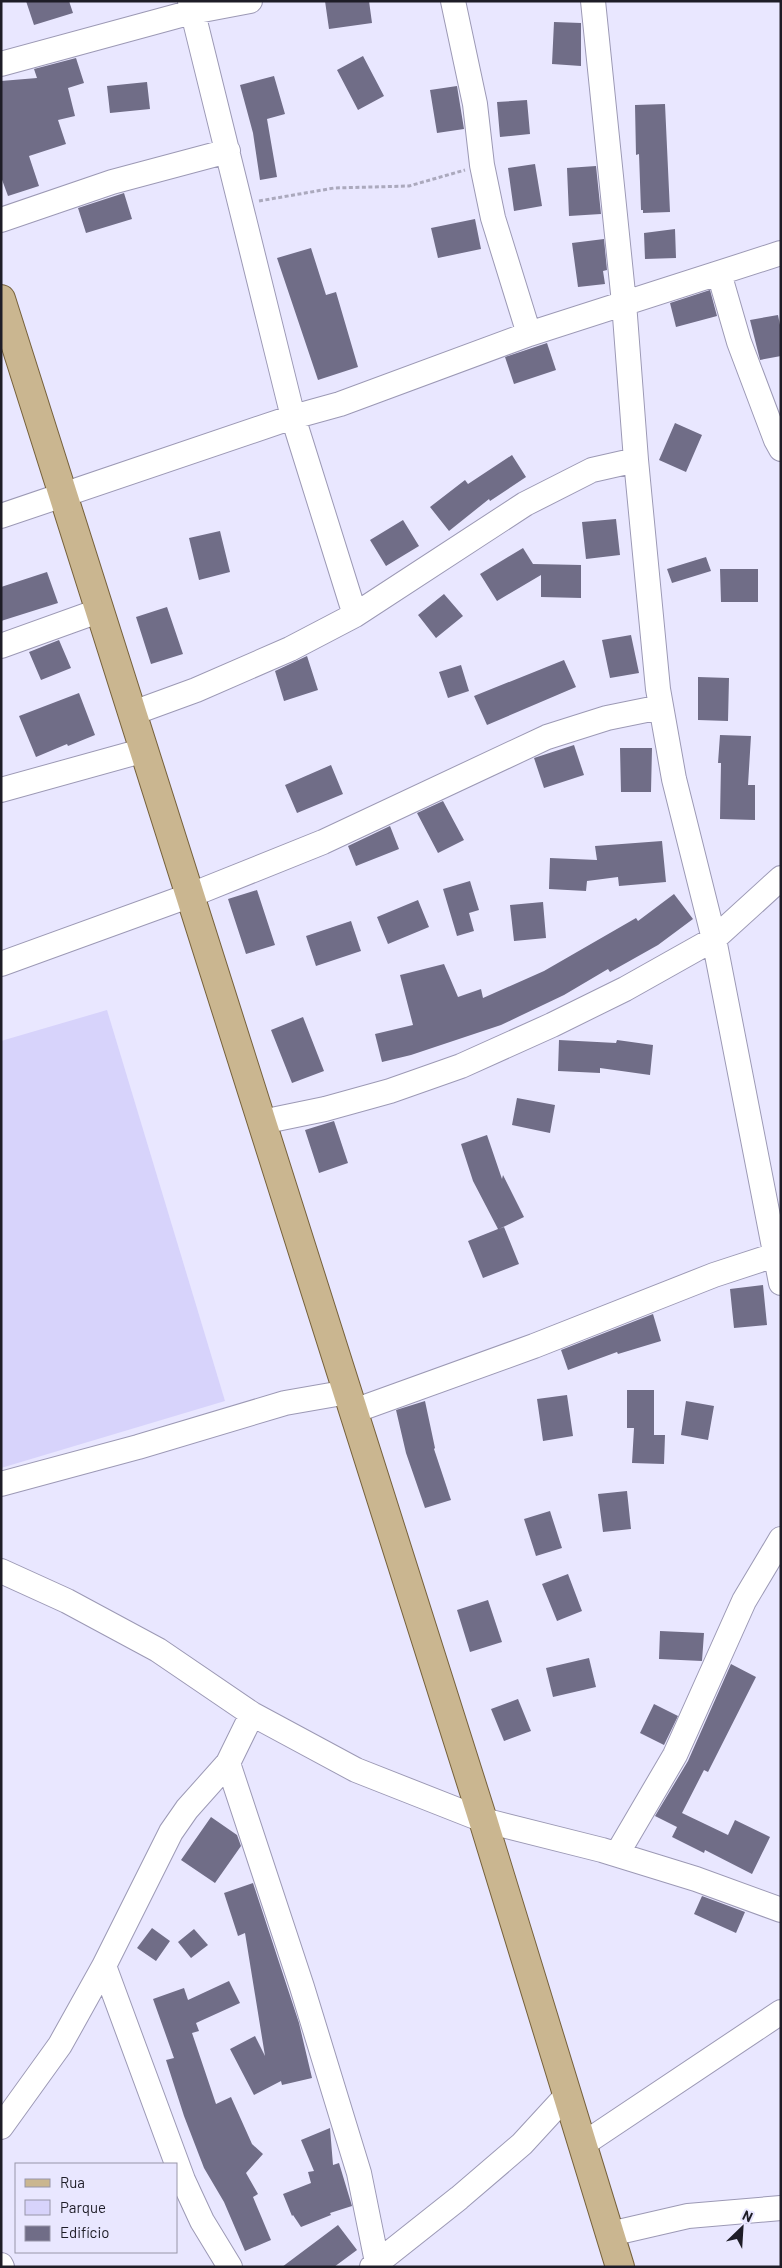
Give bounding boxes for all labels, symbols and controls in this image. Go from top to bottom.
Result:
legend [15,2163,178,2253]
text: Rua [60,2173,85,2191]
text: Parque [60,2198,106,2216]
north arrow [717,2203,767,2253]
text: N [740,2206,756,2225]
text: Edifício [60,2223,109,2241]

